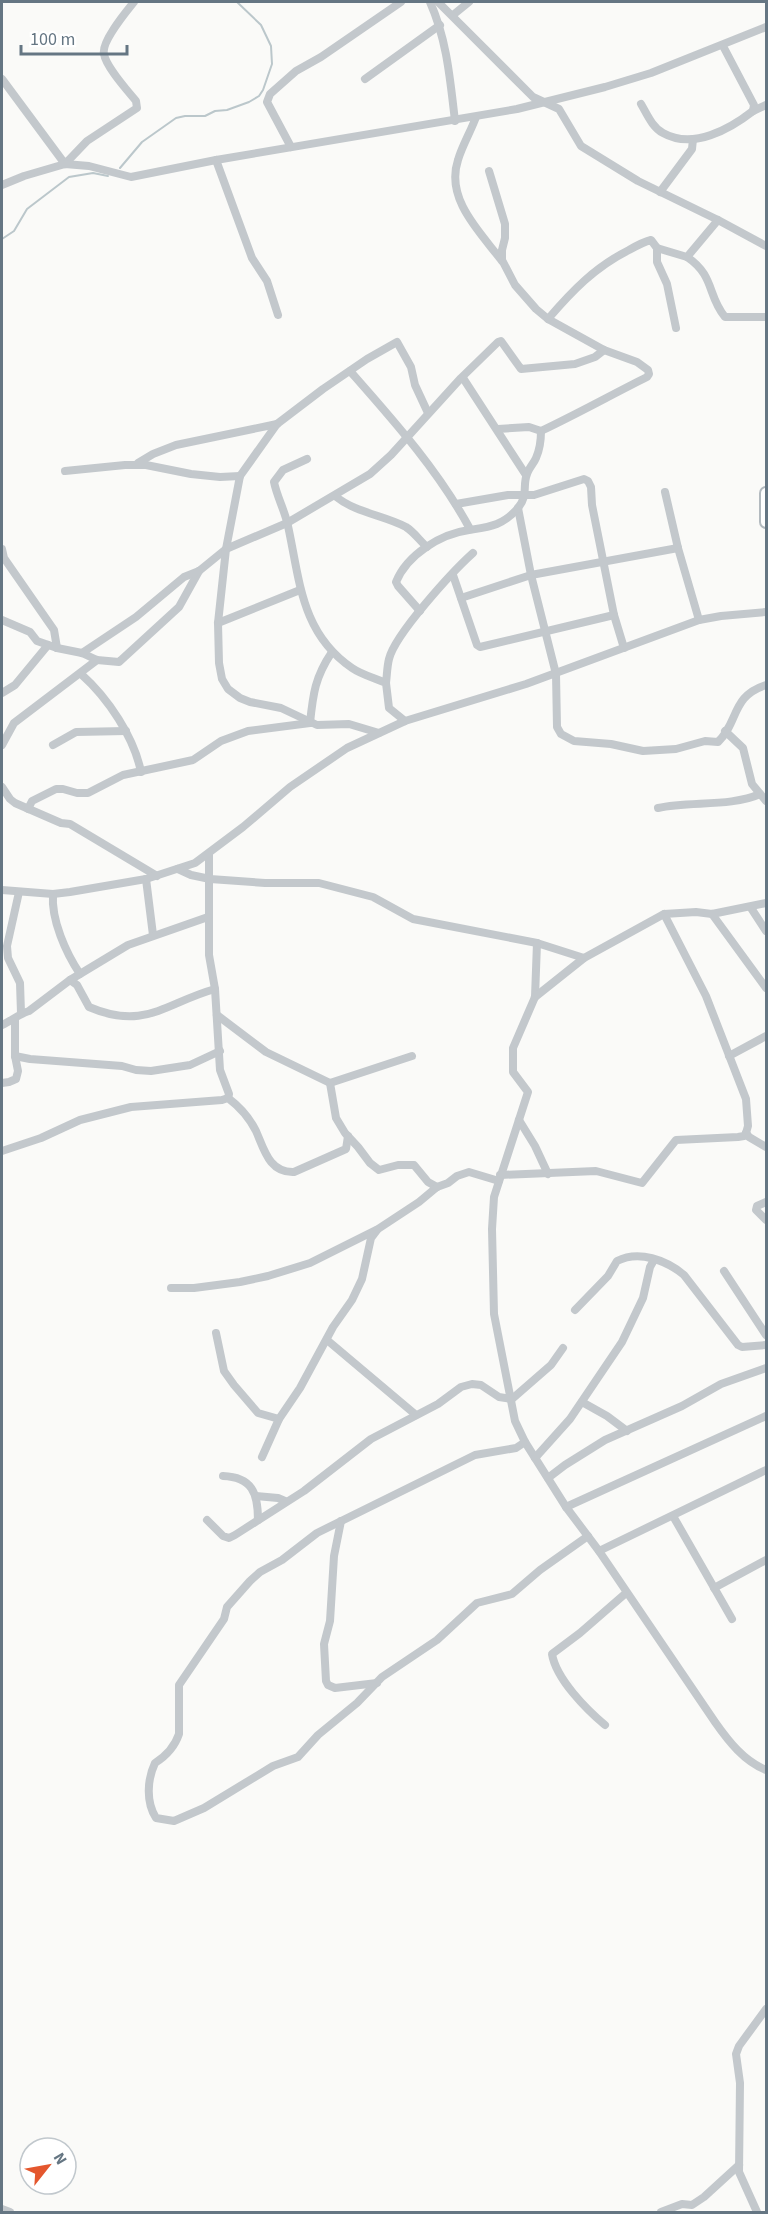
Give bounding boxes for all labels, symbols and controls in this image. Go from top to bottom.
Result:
scale bar [21,18,128,56]
text: 100 m [30,27,75,52]
north arrow [18,2136,78,2196]
text: N [48,2149,72,2169]

